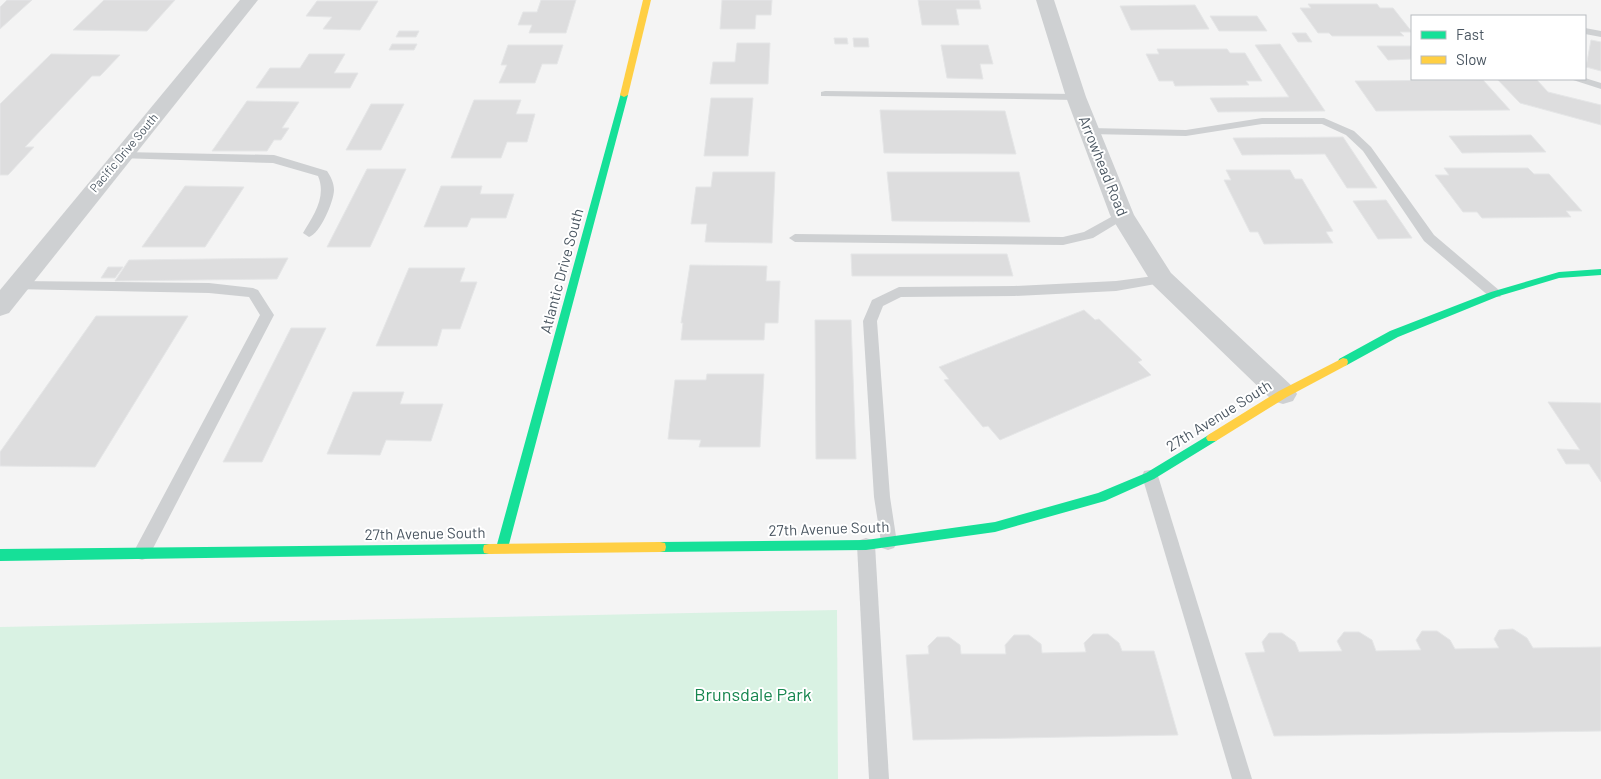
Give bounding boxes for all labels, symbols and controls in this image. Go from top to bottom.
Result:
legend [1411,15,1586,80]
text: Fast [1456,25,1484,43]
text: Slow [1456,50,1487,68]
street label: Pacific Drive South [86,110,160,195]
street label: Arrowhead Road [1076,113,1132,218]
street label: Atlantic Drive South [536,206,586,335]
street label: 27th Avenue South [1162,375,1274,455]
street label: 27th Avenue South [768,517,890,539]
street label: 27th Avenue South [364,523,486,543]
park label: Brunsdale Park [694,683,812,705]

